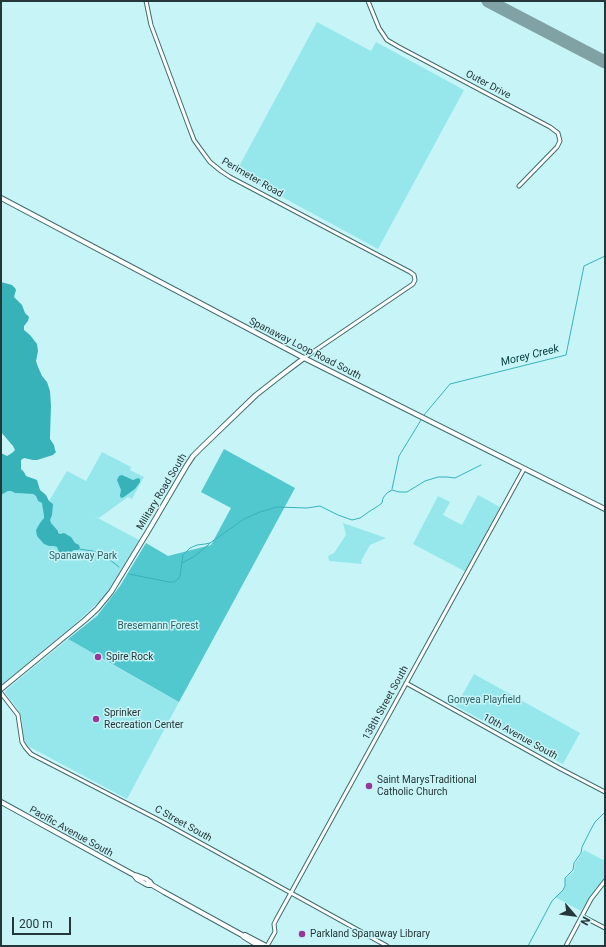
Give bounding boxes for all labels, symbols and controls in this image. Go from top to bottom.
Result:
street label: Outer Drive [463,68,513,102]
street label: Perimeter Road [219,156,285,200]
street label: Spanaway Loop Road South [247,315,363,383]
water label: Morey Creek [500,342,560,370]
street label: Military Road South [135,452,189,532]
park label: Spanaway Park [49,550,117,562]
park label: Bresemann Forest [117,620,199,632]
place label: Spire Rock [106,651,153,663]
marker: Spire Rock [93,652,103,662]
street label: 138th Street South [361,664,411,742]
park label: Gonyea Playfield [447,694,521,706]
place label: Sprinker Recreation Center [104,707,183,730]
street label: 10th Avenue South [481,711,559,763]
marker: Sprinker Recreation Center [91,714,101,724]
place label: Saint MarysTraditional Catholic Church [377,774,477,798]
marker: Saint MarysTraditional Catholic Church [364,781,374,791]
street label: C Street South [152,803,214,845]
street label: Pacific Avenue South [27,804,115,860]
north arrow [554,895,594,935]
scale bar [14,909,73,935]
text: N [577,914,593,927]
text: 200 m [19,917,53,931]
place label: Parkland Spanaway Library [310,928,430,940]
marker: Parkland Spanaway Library [297,929,307,939]

